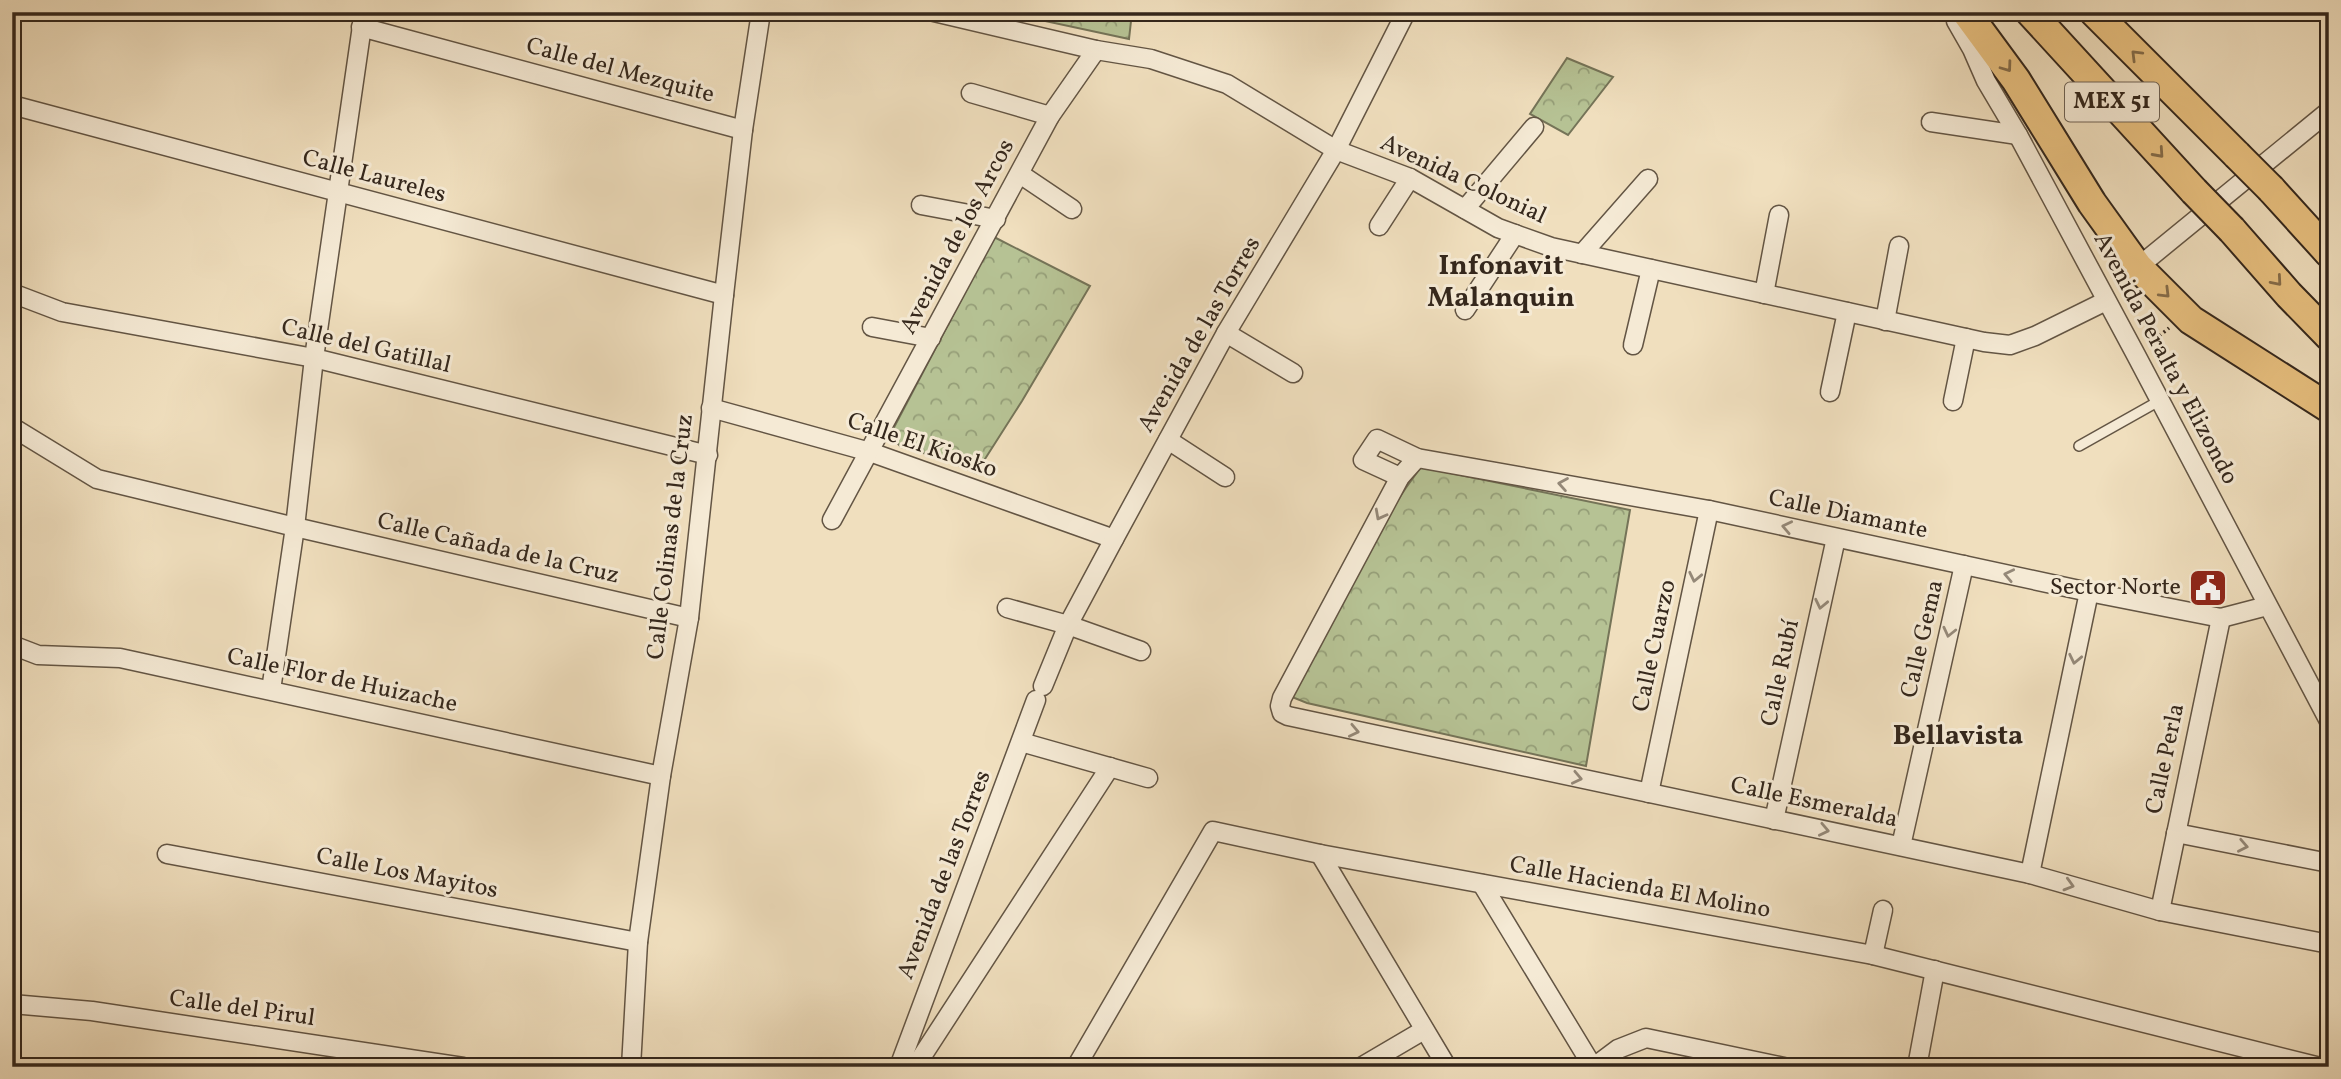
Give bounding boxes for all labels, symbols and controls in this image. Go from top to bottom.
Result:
street label: Calle del Mezquite [522,30,718,112]
one-way arrow [2132,50,2145,63]
one-way arrow [1999,59,2011,72]
road number: MEX 51 [2065,82,2159,122]
street label: Avenida Colonial [1374,127,1552,233]
street label: Avenida de los Arcos [892,133,1024,341]
street label: Calle Laureles [298,142,450,212]
one-way arrow [2151,145,2163,158]
street label: Avenida Peralta y Elizondo [2084,227,2246,491]
street label: Avenida de las Torres [1130,231,1270,439]
district label: Infonavit Malanquin [1427,247,1575,318]
one-way arrow [2269,273,2281,286]
one-way arrow [2156,285,2169,298]
street label: Calle del Gatillal [278,311,454,383]
street label: Calle El Kiosko [842,404,1002,488]
street label: Calle Colinas de la Cruz [639,412,703,662]
one-way arrow [1557,477,1569,492]
street label: Calle Diamante [1765,482,1931,548]
street label: Calle Cañada de la Cruz [374,505,622,593]
one-way arrow [1375,508,1389,520]
one-way arrow [1781,521,1793,535]
public building icon: Sector Norte [2187,567,2229,609]
one-way arrow [2003,569,2015,583]
one-way arrow [1688,571,1703,583]
place label: Sector Norte [2050,571,2181,605]
street label: Calle Cuarzo [1624,577,1686,715]
street label: Calle Gema [1893,577,1953,701]
one-way arrow [1815,598,1830,610]
street label: Calle Rubí [1753,616,1809,730]
one-way arrow [1943,626,1958,638]
street label: Calle Flor de Huizache [224,640,460,722]
one-way arrow [2068,653,2083,665]
street label: Calle Perla [2138,701,2194,817]
district label: Bellavista [1893,717,2023,756]
one-way arrow [1348,722,1360,737]
street label: Avenida de las Torres [889,766,1001,984]
one-way arrow [1571,769,1583,784]
street label: Calle Esmeralda [1727,769,1901,837]
one-way arrow [1818,821,1830,836]
one-way arrow [2237,838,2248,853]
street label: Calle Los Mayitos [313,840,501,908]
street label: Calle Hacienda El Molino [1507,848,1773,928]
one-way arrow [2063,876,2075,891]
street label: Calle del Pirul [167,982,317,1036]

